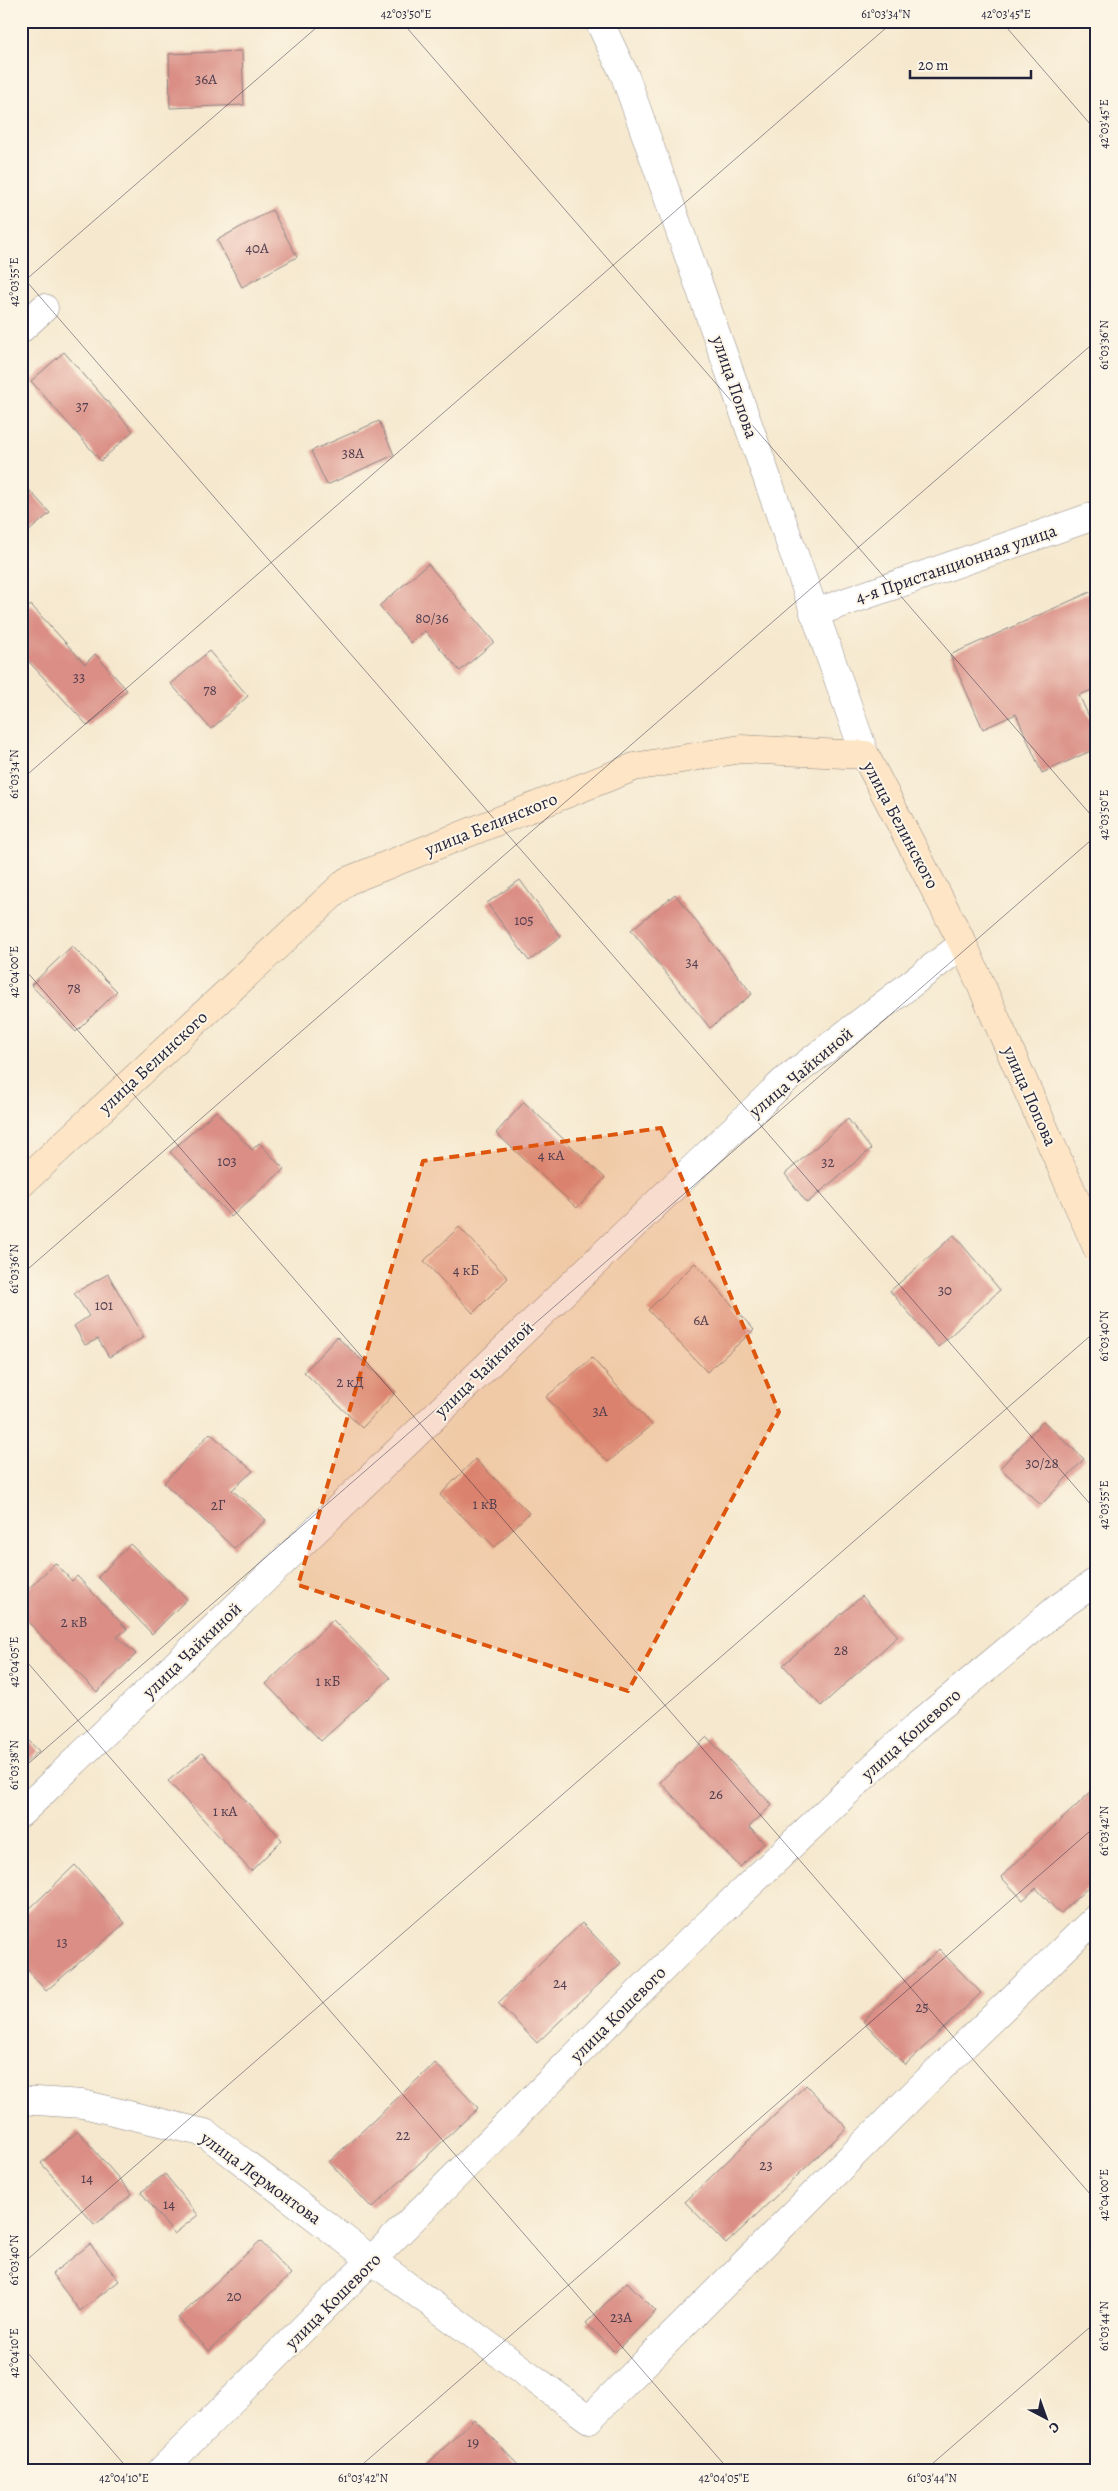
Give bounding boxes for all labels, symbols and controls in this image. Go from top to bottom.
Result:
text: 42°03'50"E [381,6,431,22]
text: 61°03'34"N [861,6,911,22]
text: 42°03'45"E [981,6,1031,22]
scale bar [910,48,1032,80]
text: 20 m [918,55,949,75]
house number: 36А [195,69,217,89]
text: 42°03'45"E [1096,99,1112,149]
house number: 40А [245,238,269,258]
text: 42°03'55"E [6,257,22,307]
text: 61°03'36"N [1096,320,1112,370]
street label: улица Попова [706,331,764,442]
house number: 37 [76,396,89,416]
house number: 38А [342,443,364,463]
street label: 4-я Пристанционная улица [852,518,1060,610]
house number: 80/36 [415,608,449,628]
house number: 33 [73,667,85,687]
house number: 78 [203,680,217,700]
text: 61°03'34"N [6,749,22,799]
street label: улица Белинского [857,756,945,893]
street label: улица Белинского [420,786,561,862]
text: 42°03'50"E [1096,790,1112,840]
house number: 105 [514,910,534,930]
text: 42°04'00"E [6,946,22,998]
house number: 34 [685,952,699,972]
house number: 78 [67,978,81,998]
street label: улица Белинского [93,1005,213,1120]
street label: улица Чайкиной [743,1021,858,1123]
street label: улица Попова [997,1041,1063,1150]
house number: 4 кА [538,1145,564,1165]
house number: 103 [217,1151,237,1171]
house number: 32 [821,1152,835,1172]
text: 61°03'36"N [6,1244,22,1294]
house number: 4 кБ [453,1260,479,1280]
house number: 30 [938,1280,952,1300]
house number: 101 [95,1295,113,1315]
house number: 6А [693,1310,709,1330]
text: 61°03'40"N [1096,1310,1112,1361]
street label: улица Чайкиной [429,1316,539,1423]
house number: 2 кД [336,1372,364,1392]
house number: 3А [592,1401,608,1421]
house number: 30/28 [1025,1453,1059,1473]
text: 42°03'55"E [1096,1480,1112,1530]
house number: 1 кВ [473,1494,497,1514]
house number: 2Г [211,1495,226,1515]
street label: улица Чайкиной [137,1597,247,1704]
house number: 2 кВ [61,1612,87,1632]
text: 42°04'05"E [6,1637,22,1687]
house number: 28 [834,1640,848,1660]
house number: 1 кБ [316,1671,340,1691]
street label: улица Кошевого [855,1683,966,1786]
text: 61°03'38"N [6,1740,22,1790]
house number: 26 [709,1784,723,1804]
house number: 1 кА [213,1801,238,1821]
text: 61°03'42"N [1096,1806,1112,1856]
house number: 13 [56,1932,68,1952]
street label: улица Кошевого [564,1961,671,2068]
house number: 24 [553,1973,567,1993]
house number: 25 [915,1997,929,2017]
street label: улица Лермонтова [195,2125,327,2230]
house number: 22 [396,2125,410,2145]
house number: 23 [759,2155,773,2175]
house number: 14 [81,2168,93,2188]
text: 42°04'00"E [1096,2169,1112,2221]
house number: 14 [163,2194,175,2214]
text: 61°03'40"N [6,2234,22,2285]
street label: улица Кошевого [279,2248,386,2355]
house number: 20 [226,2286,242,2306]
text: 61°03'44"N [1096,2301,1112,2351]
house number: 23А [610,2307,632,2327]
text: 42°04'10"E [6,2328,22,2378]
north arrow [1020,2394,1070,2444]
text: С [1044,2417,1064,2438]
house number: 19 [467,2432,479,2452]
text: 42°04'10"E [99,2470,149,2486]
text: 61°03'42"N [338,2470,388,2486]
text: 42°04'05"E [699,2470,749,2486]
text: 61°03'44"N [907,2470,957,2486]

